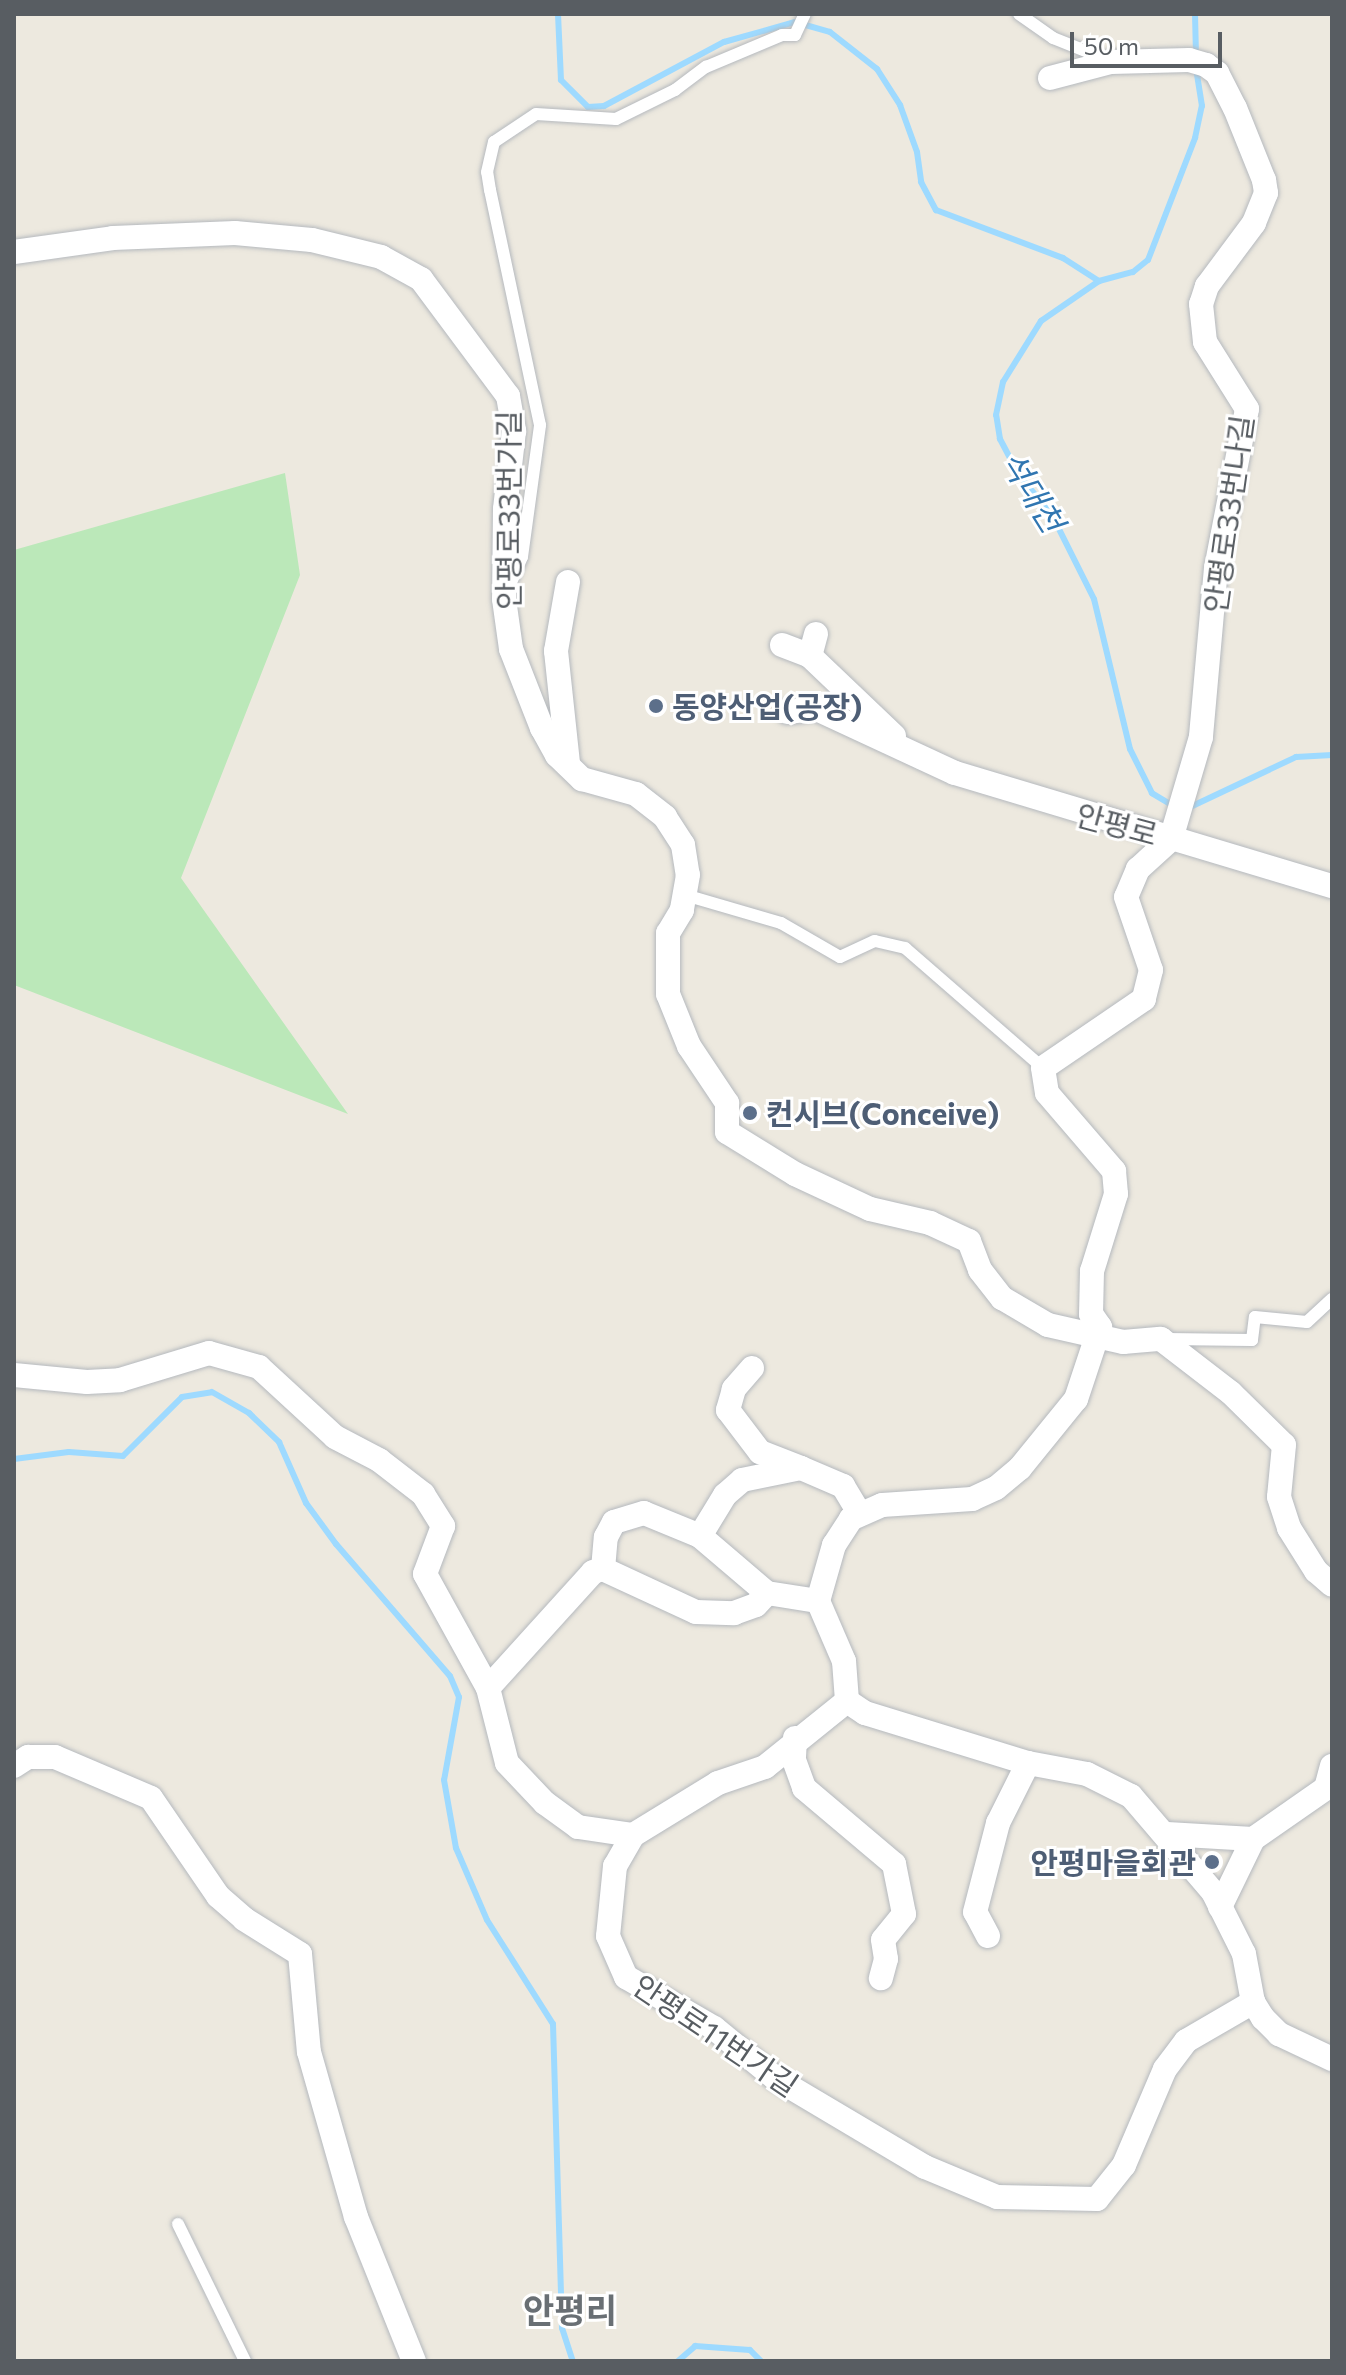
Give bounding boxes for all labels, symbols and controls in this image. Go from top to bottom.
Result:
scale bar [1074,16,1226,66]
text: 50 m [1084,31,1139,60]
street label: 안평로33번가길 [490,410,526,610]
street label: 안평로33번나길 [1196,413,1260,615]
water label: 석대천 [993,443,1073,539]
place label: 동양산업(공장) [672,688,862,724]
marker: 동양산업(공장) [647,697,665,715]
street label: 안평로 [1072,796,1162,852]
place label: 컨시브(Conceive) [766,1095,999,1131]
marker: 컨시브(Conceive) [741,1104,759,1122]
place label: 안평마을회관 [1030,1844,1196,1880]
marker: 안평마을회관 [1203,1853,1221,1871]
street label: 안평로11번가길 [627,1967,805,2103]
district label: 안평리 [523,2290,617,2330]

